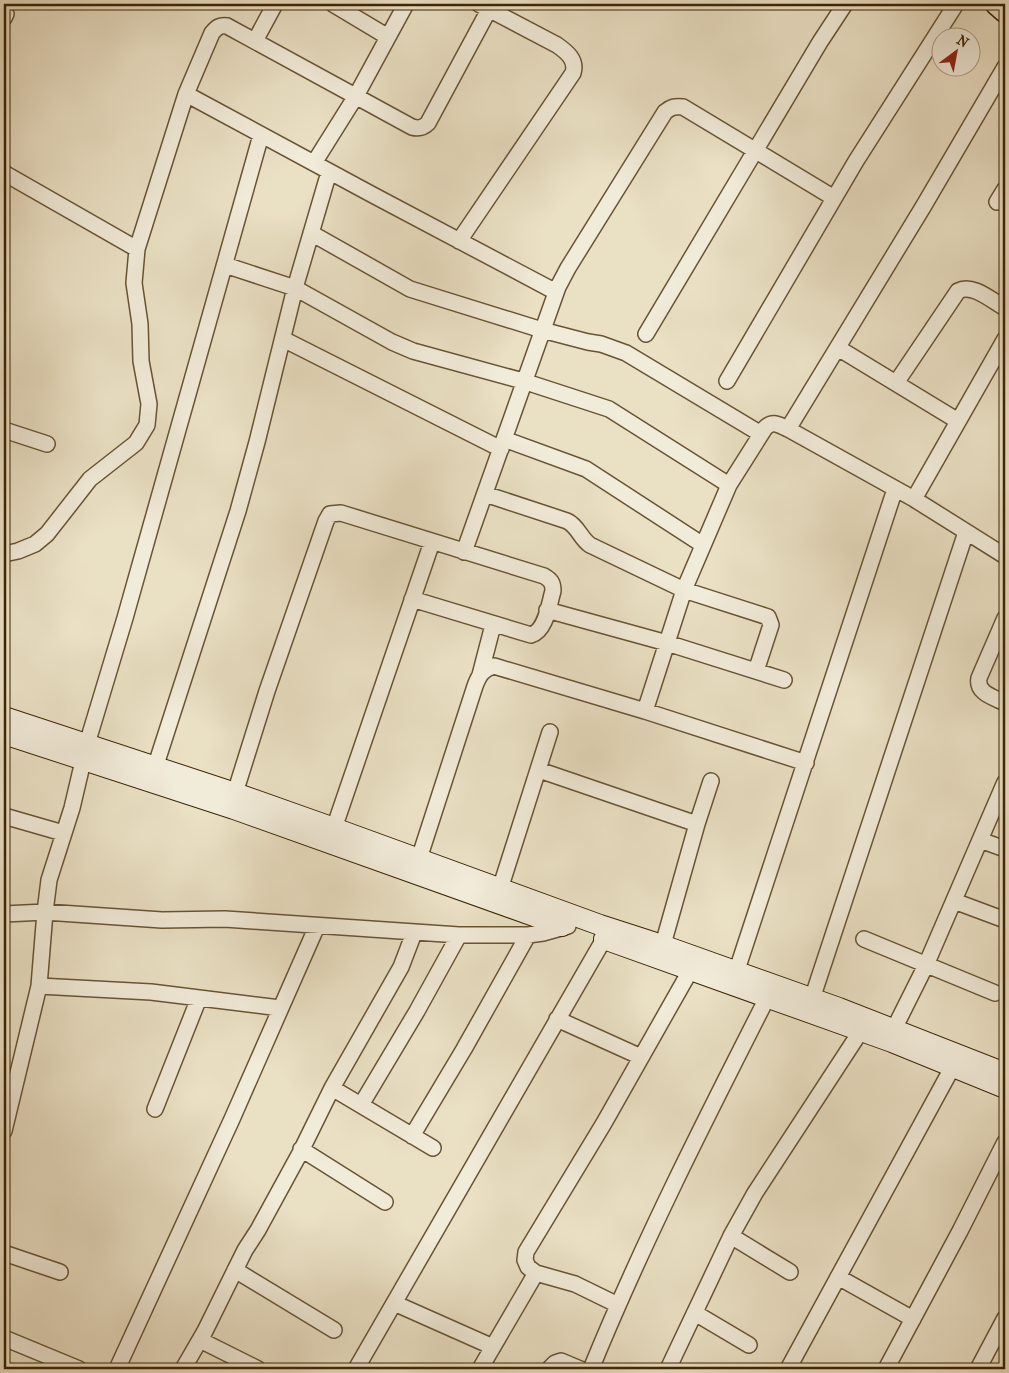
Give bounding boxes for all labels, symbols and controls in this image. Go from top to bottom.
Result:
north arrow [932,28,982,78]
text: N [954,31,972,52]

